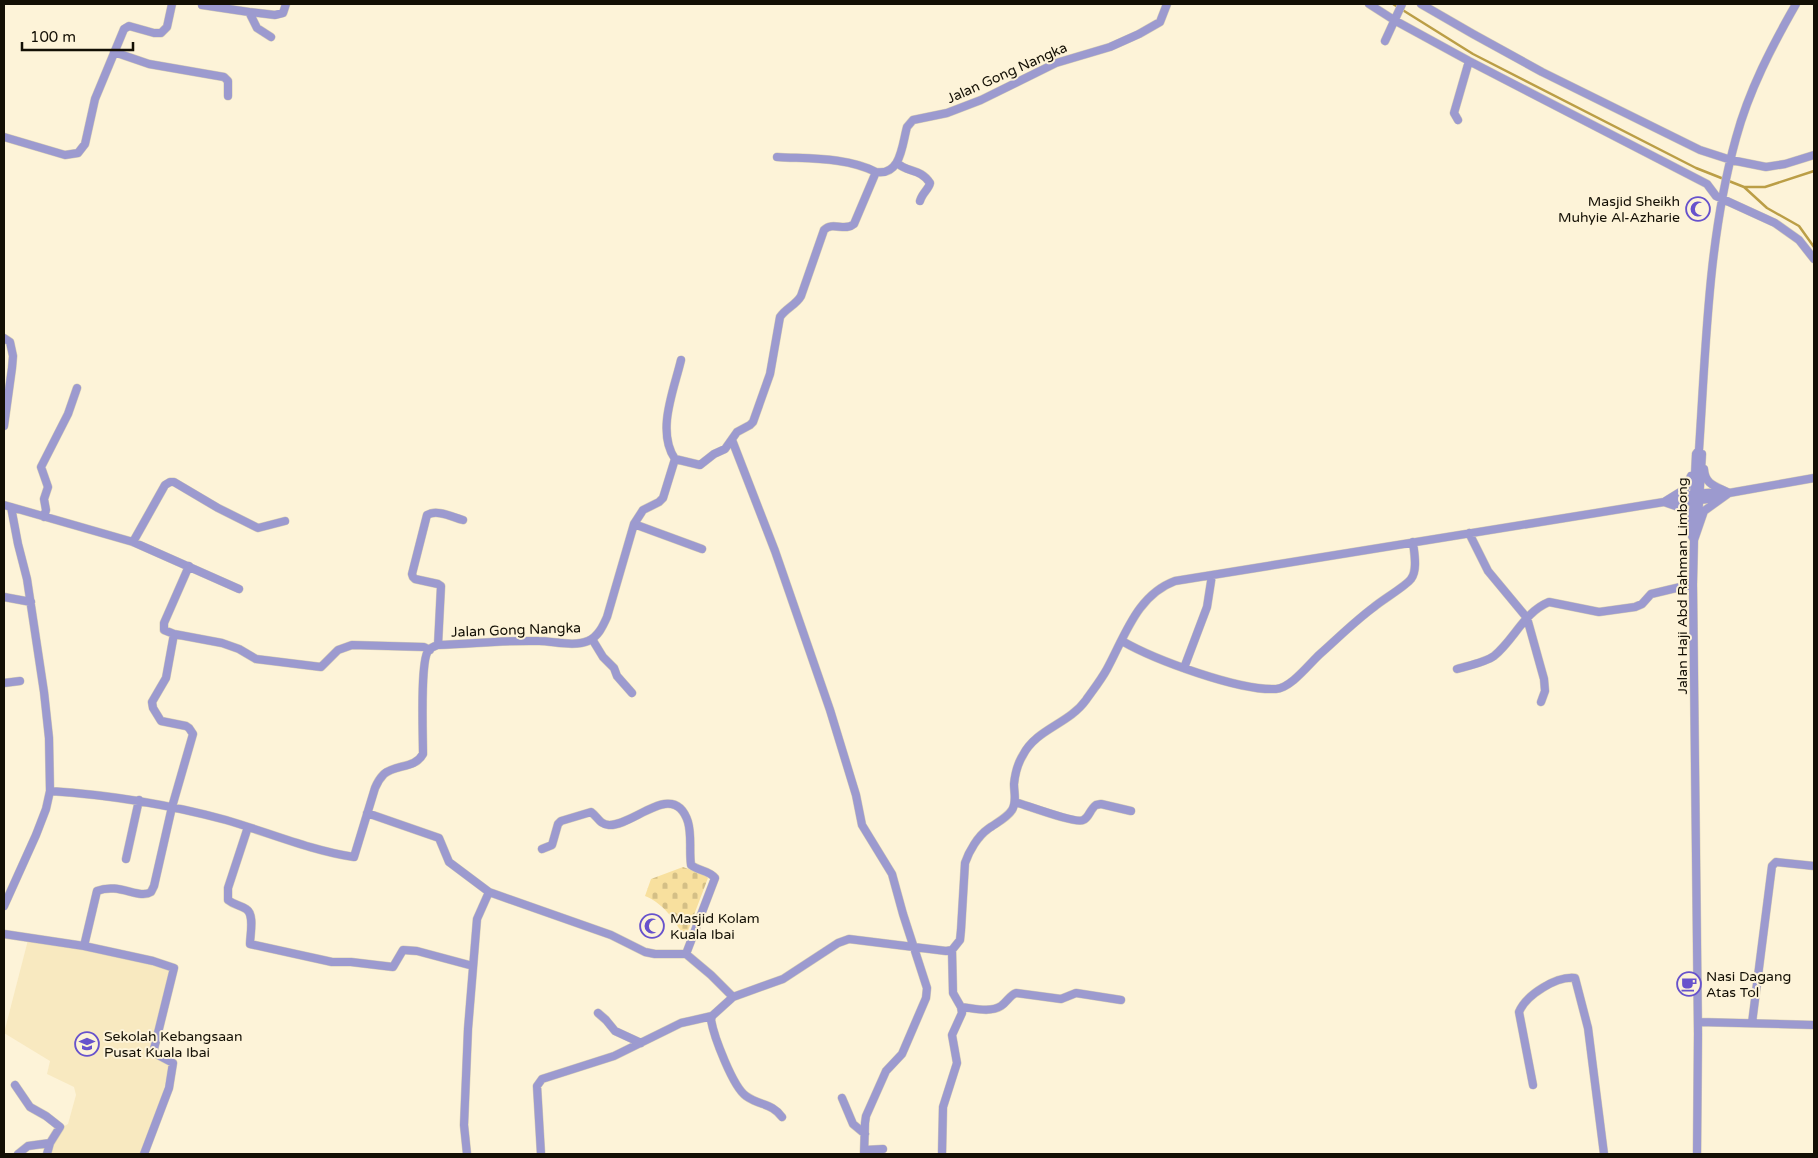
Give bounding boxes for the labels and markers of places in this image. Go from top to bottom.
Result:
place label: Masjid Sheikh Muhyie Al-Azharie [1558,193,1680,226]
mosque icon: Masjid Sheikh Muhyie Al-Azharie [1685,196,1711,222]
place label: Masjid Kolam Kuala Ibai [670,910,760,943]
mosque icon: Masjid Kolam Kuala Ibai [639,913,665,939]
place label: Nasi Dagang Atas Tol [1706,968,1791,1001]
cafe icon: Nasi Dagang Atas Tol [1676,971,1702,997]
place label: Sekolah Kebangsaan Pusat Kuala Ibai [104,1028,242,1061]
school or university icon: Sekolah Kebangsaan Pusat Kuala Ibai [74,1031,100,1057]

